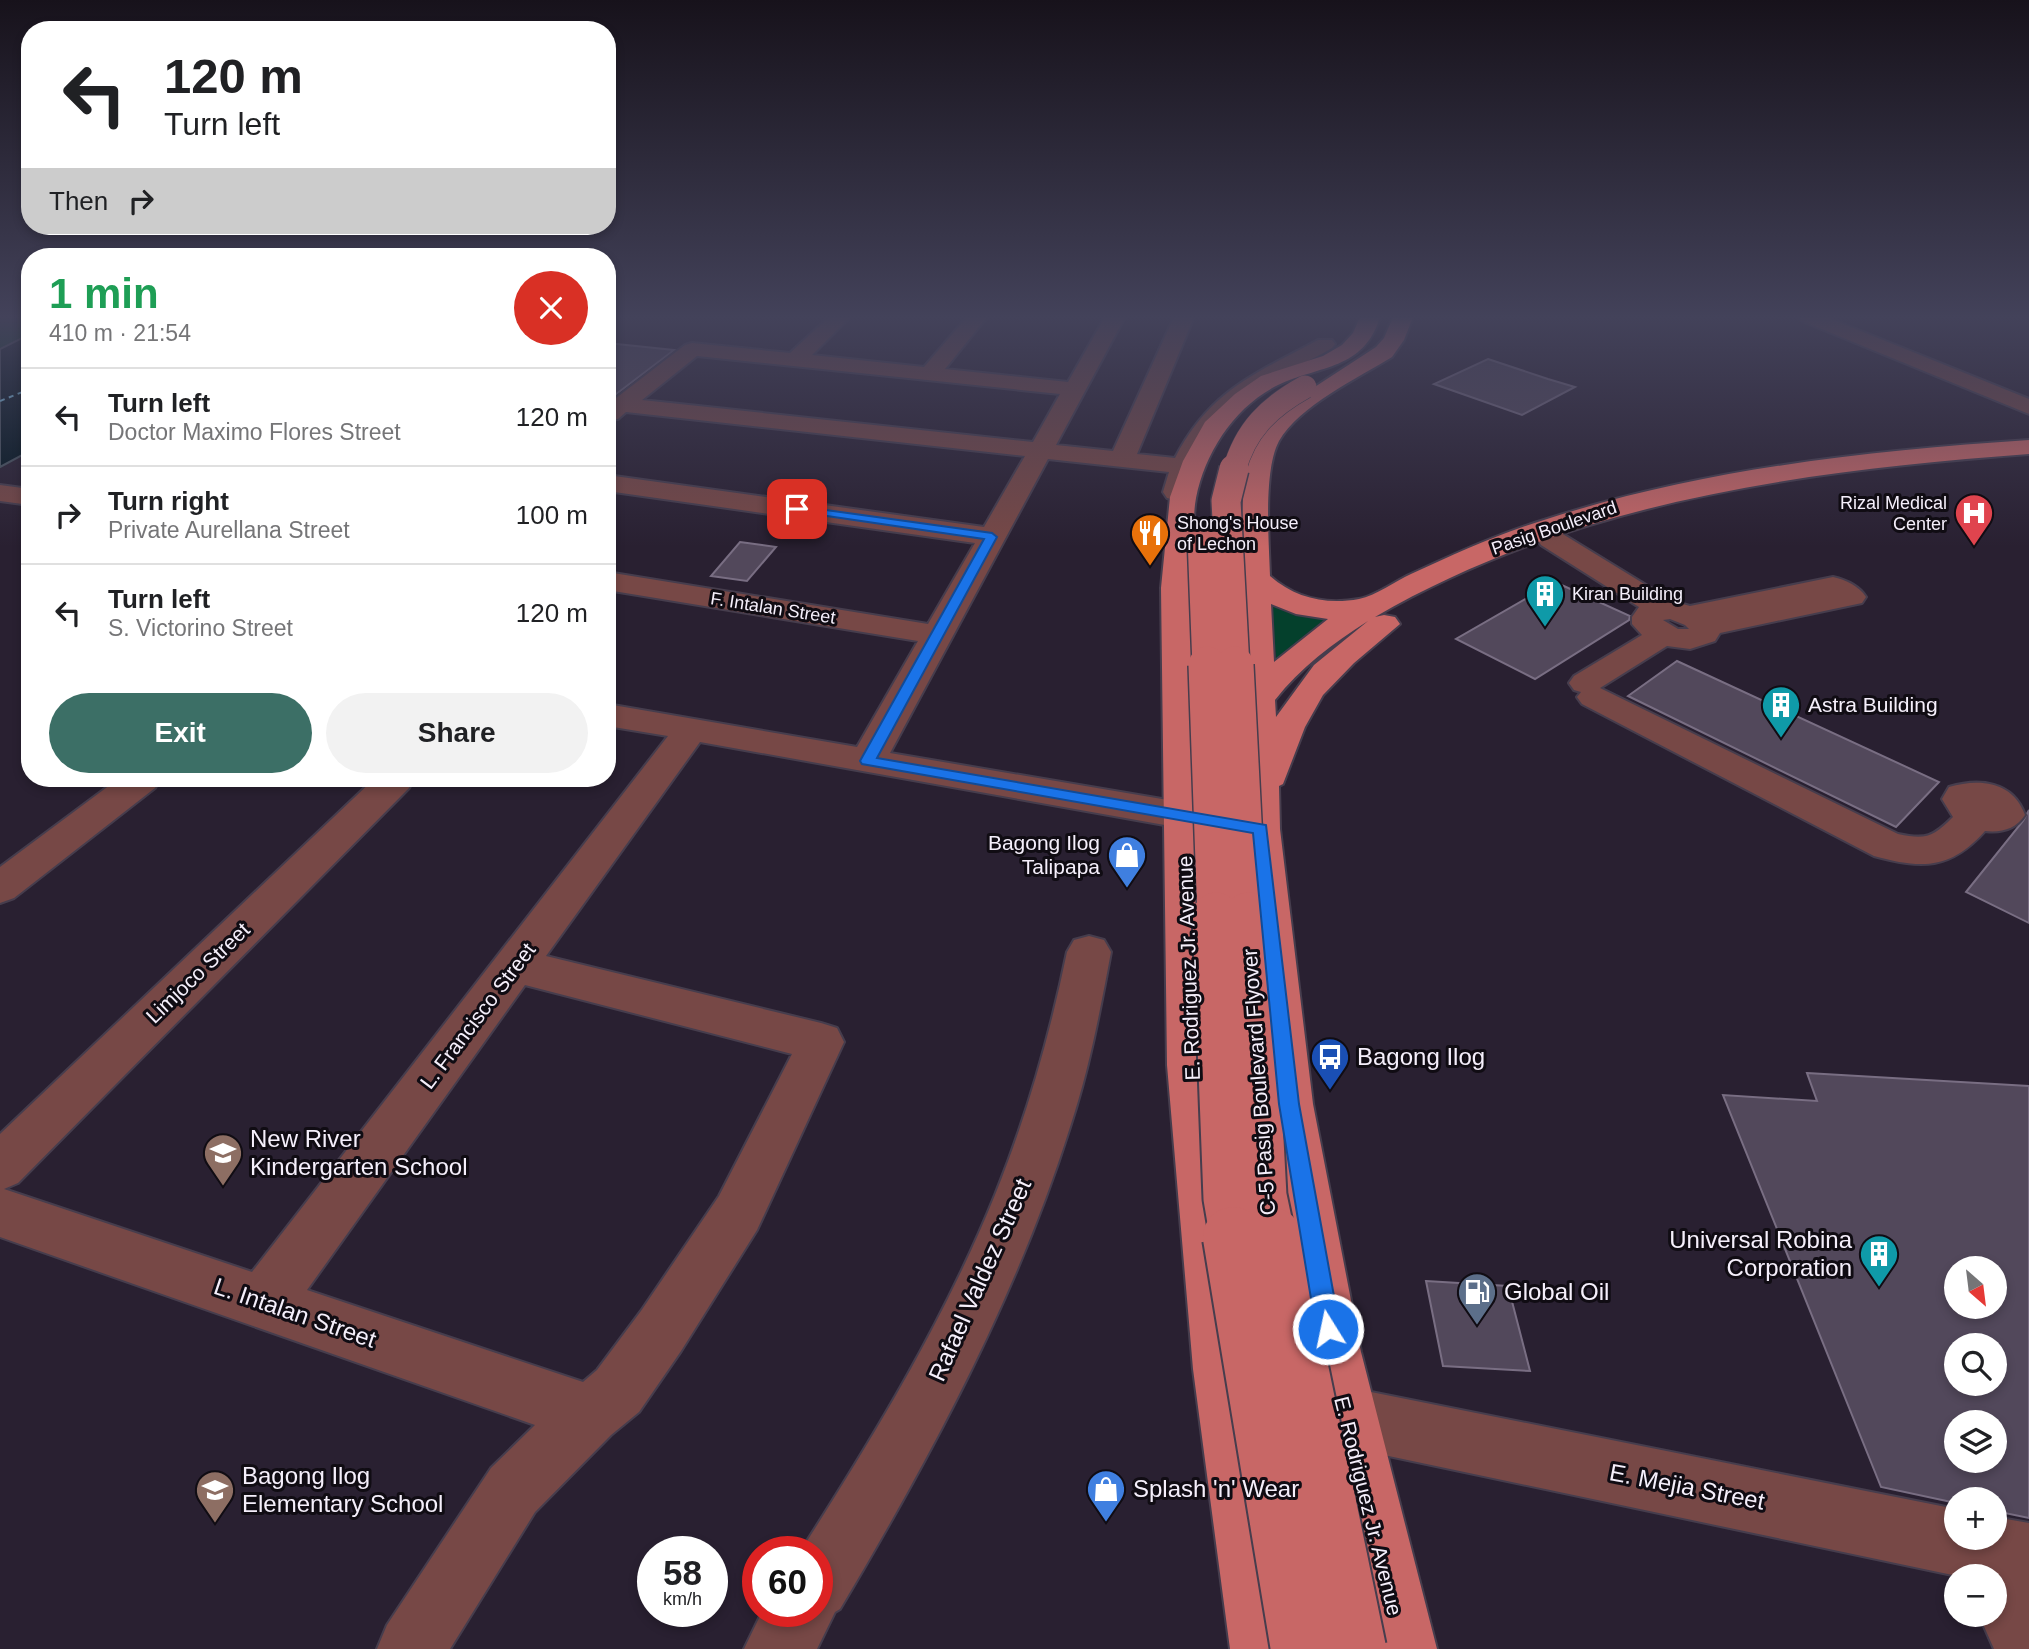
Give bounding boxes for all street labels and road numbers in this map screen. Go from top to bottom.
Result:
street label: Pasig Boulevard [1489,497,1619,559]
street label: F. Intalan Street [709,588,837,628]
street label: E. Rodriguez Jr. Avenue [1173,855,1204,1081]
street label: Limjoco Street [141,918,254,1028]
street label: L. Francisco Street [415,938,540,1093]
street label: C-5 Pasig Boulevard Flyover [1238,948,1279,1216]
street label: Rafael Valdez Street [923,1174,1036,1385]
street label: L. Intalan Street [211,1272,380,1353]
street label: E. Rodriguez Jr. Avenue [1330,1394,1407,1618]
street label: E. Mejia Street [1607,1458,1767,1515]

